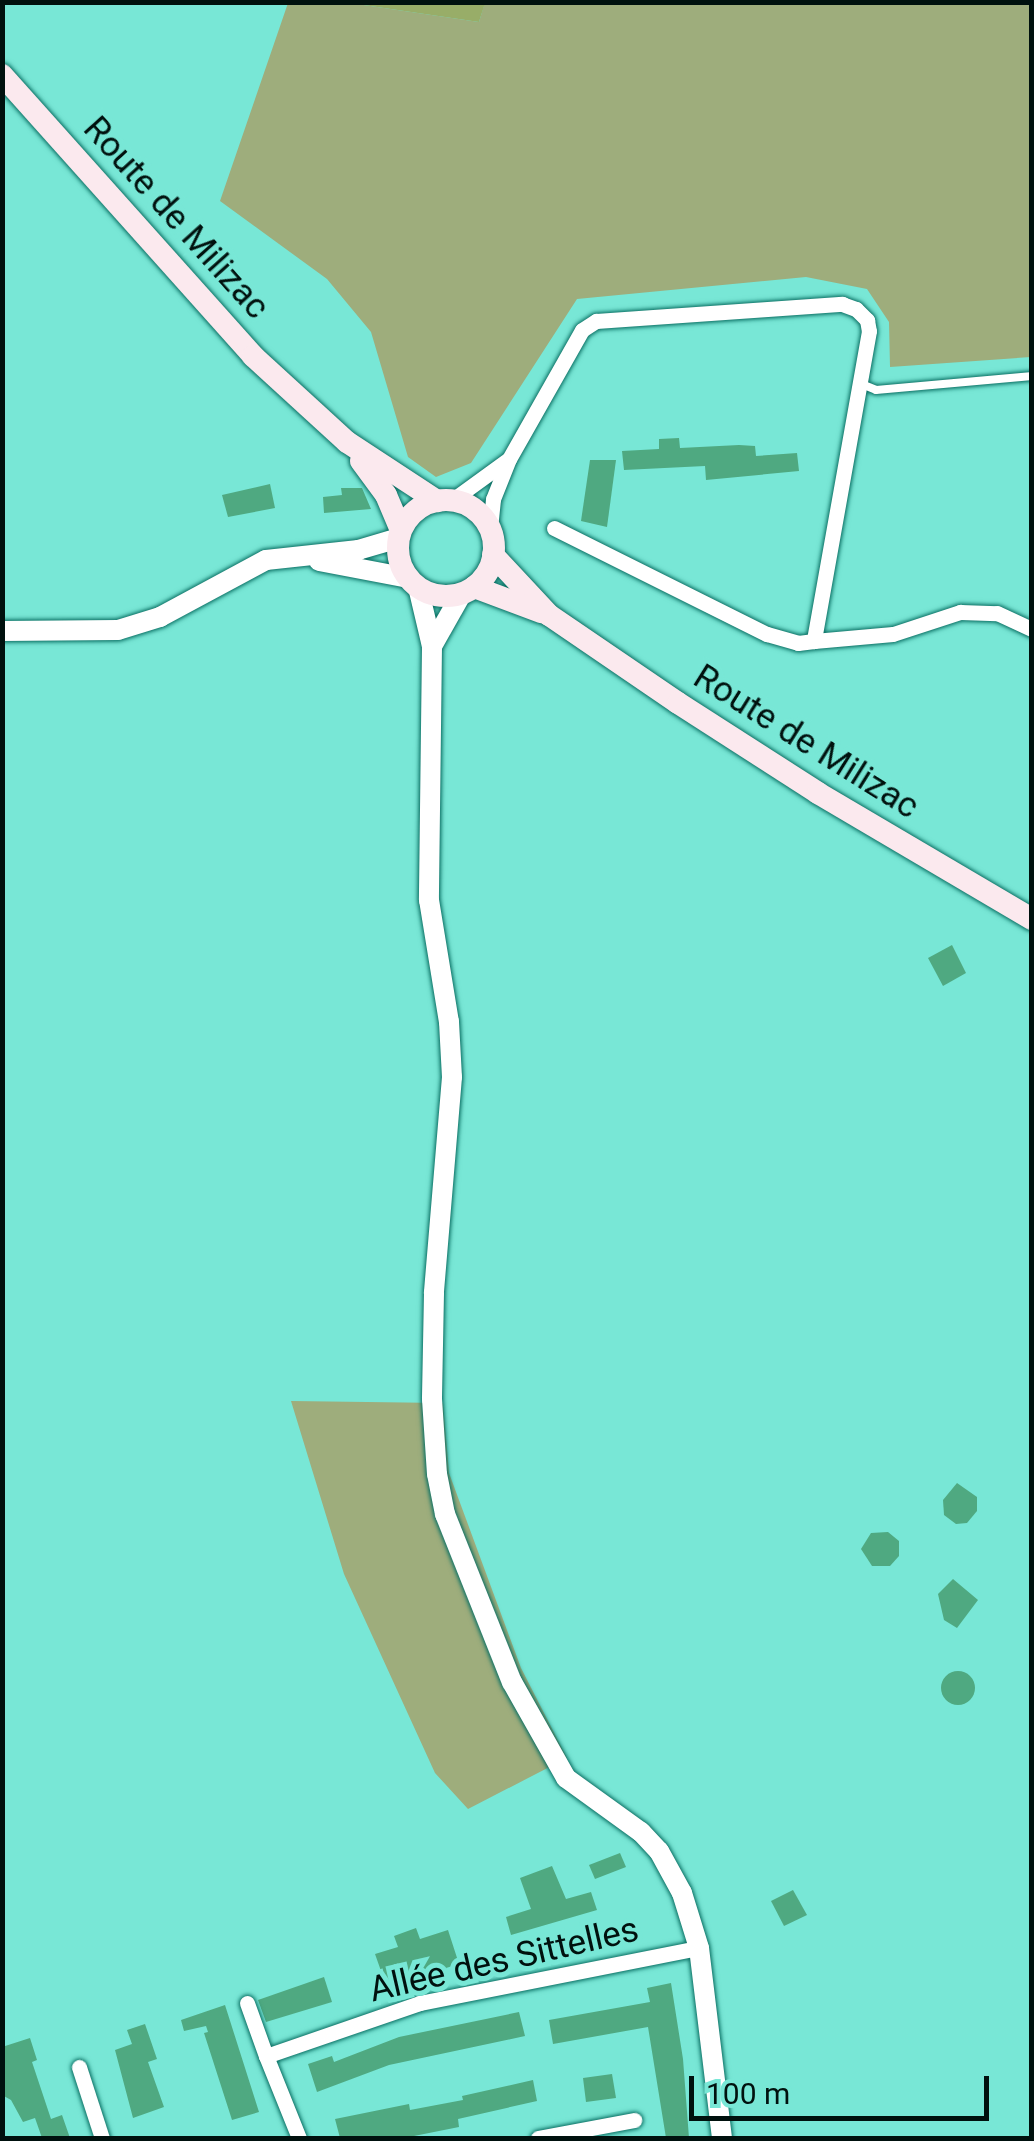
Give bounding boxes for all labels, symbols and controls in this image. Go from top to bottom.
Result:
street label: Route de Milizac [74,108,278,328]
street label: Route de Milizac [686,656,926,828]
street label: Allée des Sittelles [365,1909,643,2011]
scale bar [694,2056,994,2118]
text: 100 m [706,2076,790,2111]

